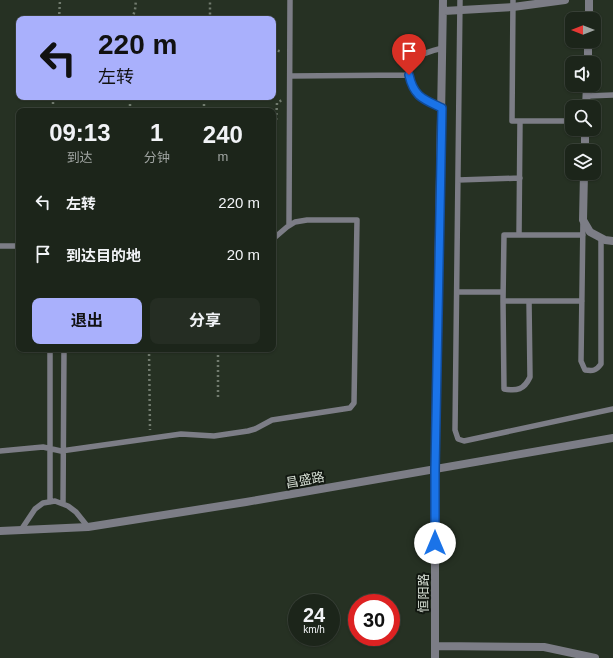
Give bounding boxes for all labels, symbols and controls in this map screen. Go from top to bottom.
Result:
north arrow [565,12,601,48]
map controls [565,12,601,180]
text: 220 m [98,29,177,60]
icon: left [32,32,84,84]
pin [392,34,426,75]
icon: arrive [398,40,420,62]
button: sound [565,56,601,92]
text: 左转 [98,67,134,87]
button: search [565,100,601,136]
text: 09:13 [49,119,111,146]
text: 1 [150,119,163,146]
text: 240 [203,121,243,148]
button: layers [565,144,601,180]
text: m [217,149,228,164]
text: 到达 [67,150,93,165]
text: 分钟 [144,150,170,165]
icon: left [32,191,54,213]
text: 220 m [218,194,260,211]
text: 左转 [66,195,96,212]
icon: arrive [32,243,54,265]
text: 20 m [227,246,260,263]
text: 到达目的地 [66,247,141,264]
button: 退出 [32,298,142,344]
button: 分享 [150,298,260,344]
street label: 昌盛路 [284,469,326,491]
position arrow [414,522,456,564]
street label: 恒阳路 [416,573,431,613]
speed limit sign: 30 [348,594,400,646]
text: 24 [303,604,325,626]
text: km/h [303,624,325,635]

